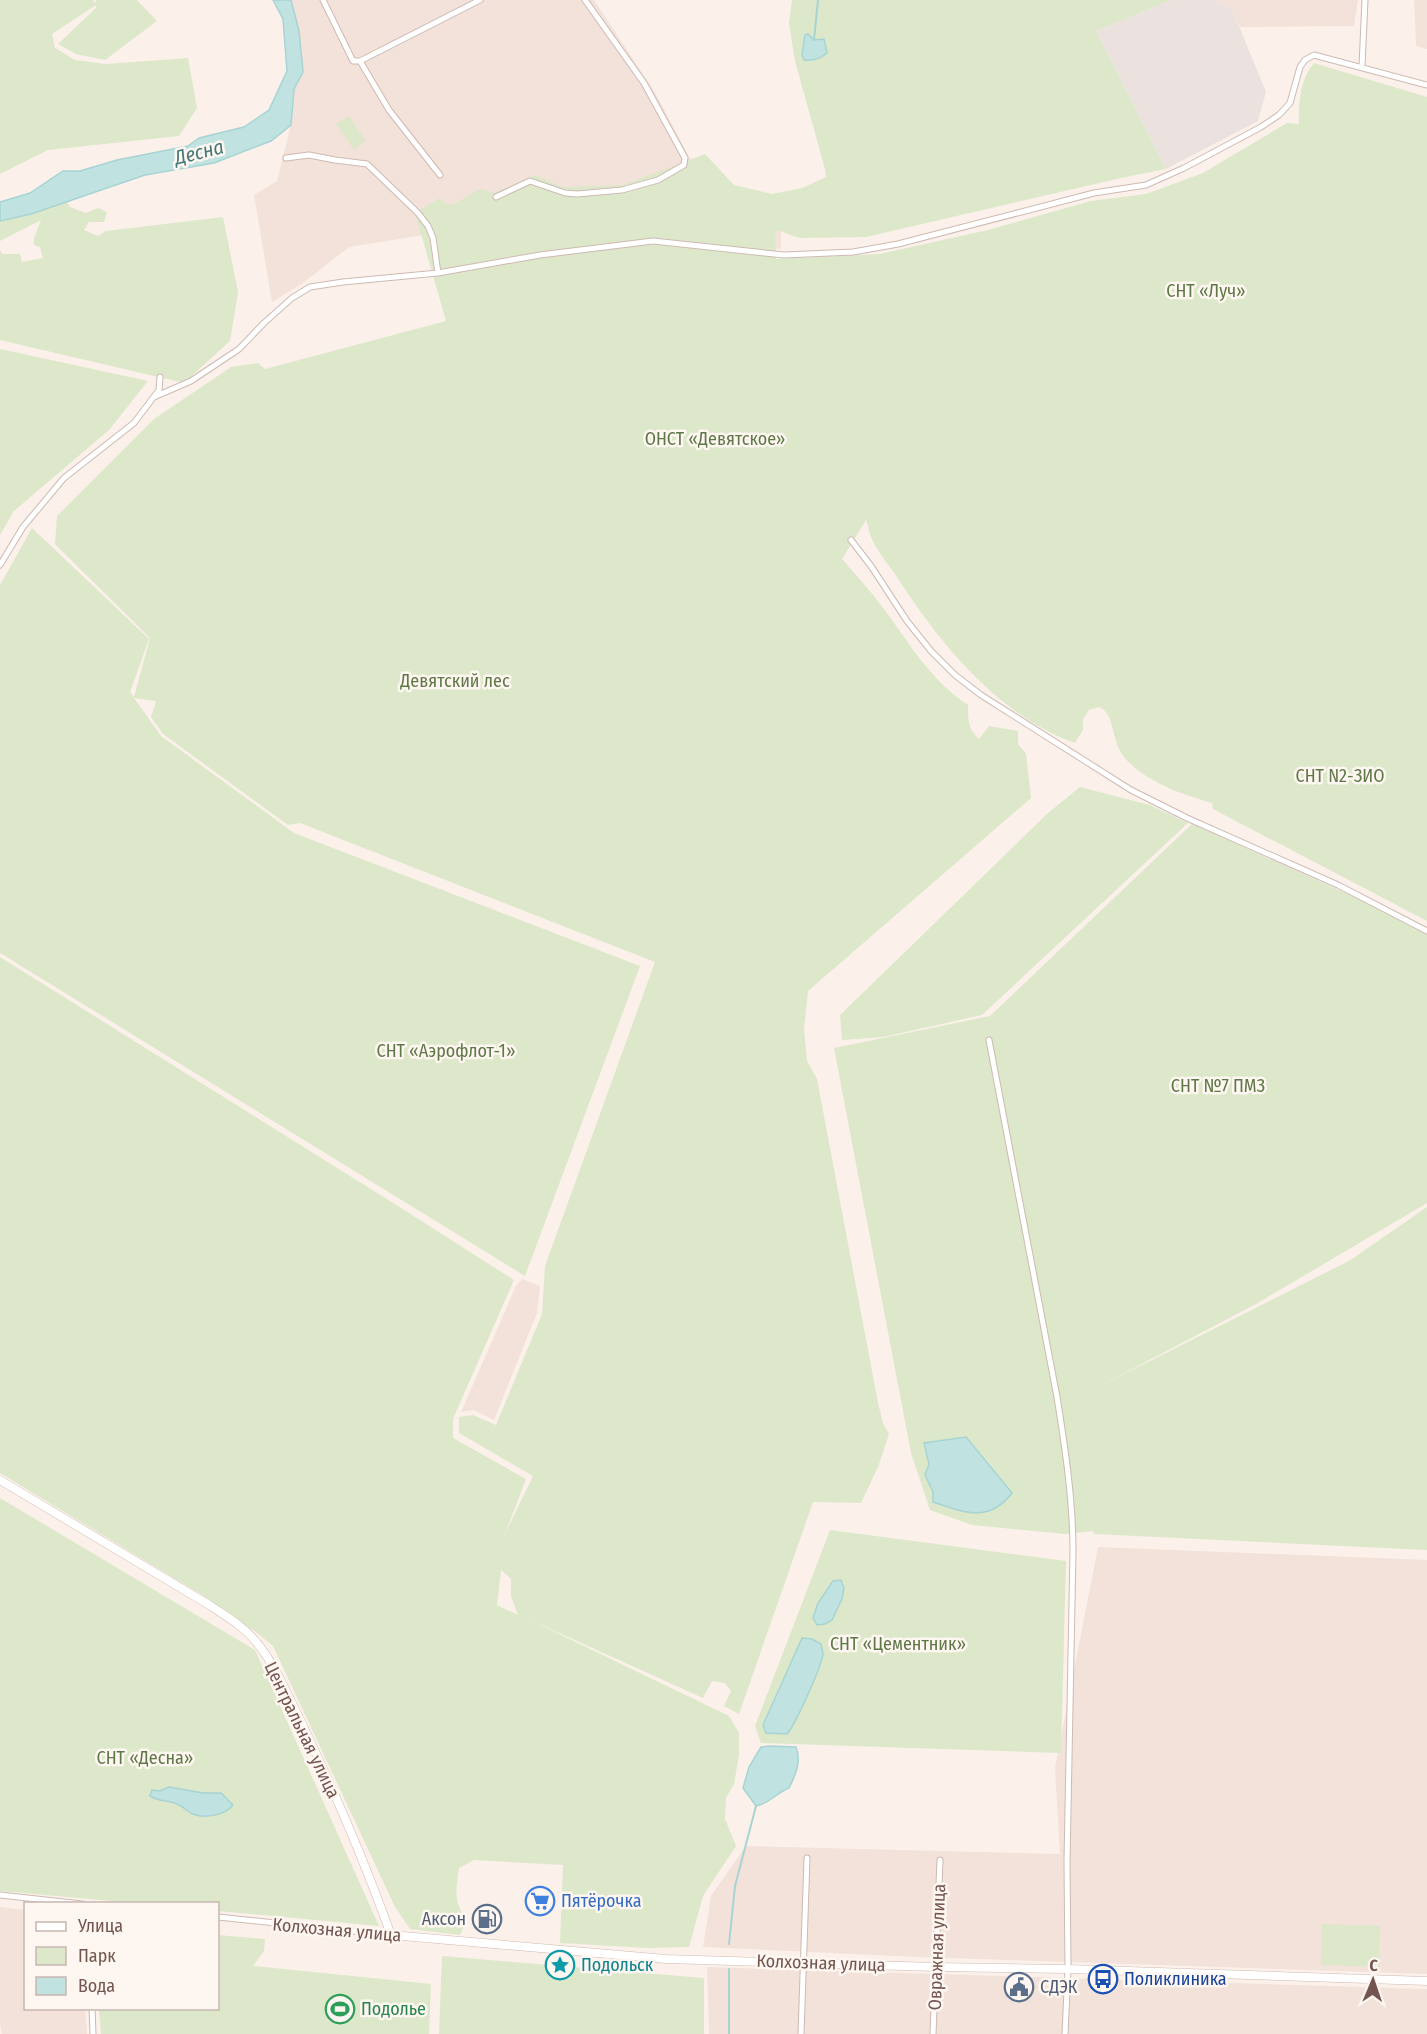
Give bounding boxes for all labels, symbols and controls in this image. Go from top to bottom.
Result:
water label: Десна [170,134,226,170]
park label: СНТ «Луч» [1166,280,1246,302]
park label: ОНСТ «Девятское» [645,428,785,450]
park label: Девятский лес [399,670,510,692]
park label: СНТ N2-ЗИО [1296,765,1384,787]
park label: СНТ «Аэрофлот-1» [377,1040,516,1062]
park label: СНТ №7 ПМЗ [1171,1075,1265,1097]
park label: СНТ «Цементник» [830,1633,966,1655]
street label: Центральная улица [259,1658,345,1802]
park label: СНТ «Десна» [97,1747,193,1769]
street label: Овражная улица [924,1883,950,2011]
supermarket icon: Пятёрочка [524,1885,556,1917]
place label: Пятёрочка [561,1890,642,1912]
legend [24,1902,219,2010]
fuel station icon: Аксон [471,1903,503,1935]
place label: Аксон [422,1908,466,1930]
street label: Колхозная улица [272,1913,403,1947]
text: Улица [77,1915,123,1937]
text: Парк [78,1945,116,1967]
place icon: Подольск [544,1949,576,1981]
street label: Колхозная улица [756,1950,886,1976]
north arrow [1343,1950,1403,2010]
place label: Подольск [581,1954,654,1976]
text: С [1369,1956,1379,1975]
bus stop icon: Поликлиника [1087,1963,1119,1995]
place label: Поликлиника [1124,1968,1227,1990]
public building icon: СДЭК [1003,1971,1035,2003]
text: Вода [78,1975,115,1997]
place label: СДЭК [1040,1976,1078,1998]
sports icon: Подолье [324,1993,356,2025]
place label: Подолье [361,1998,426,2020]

